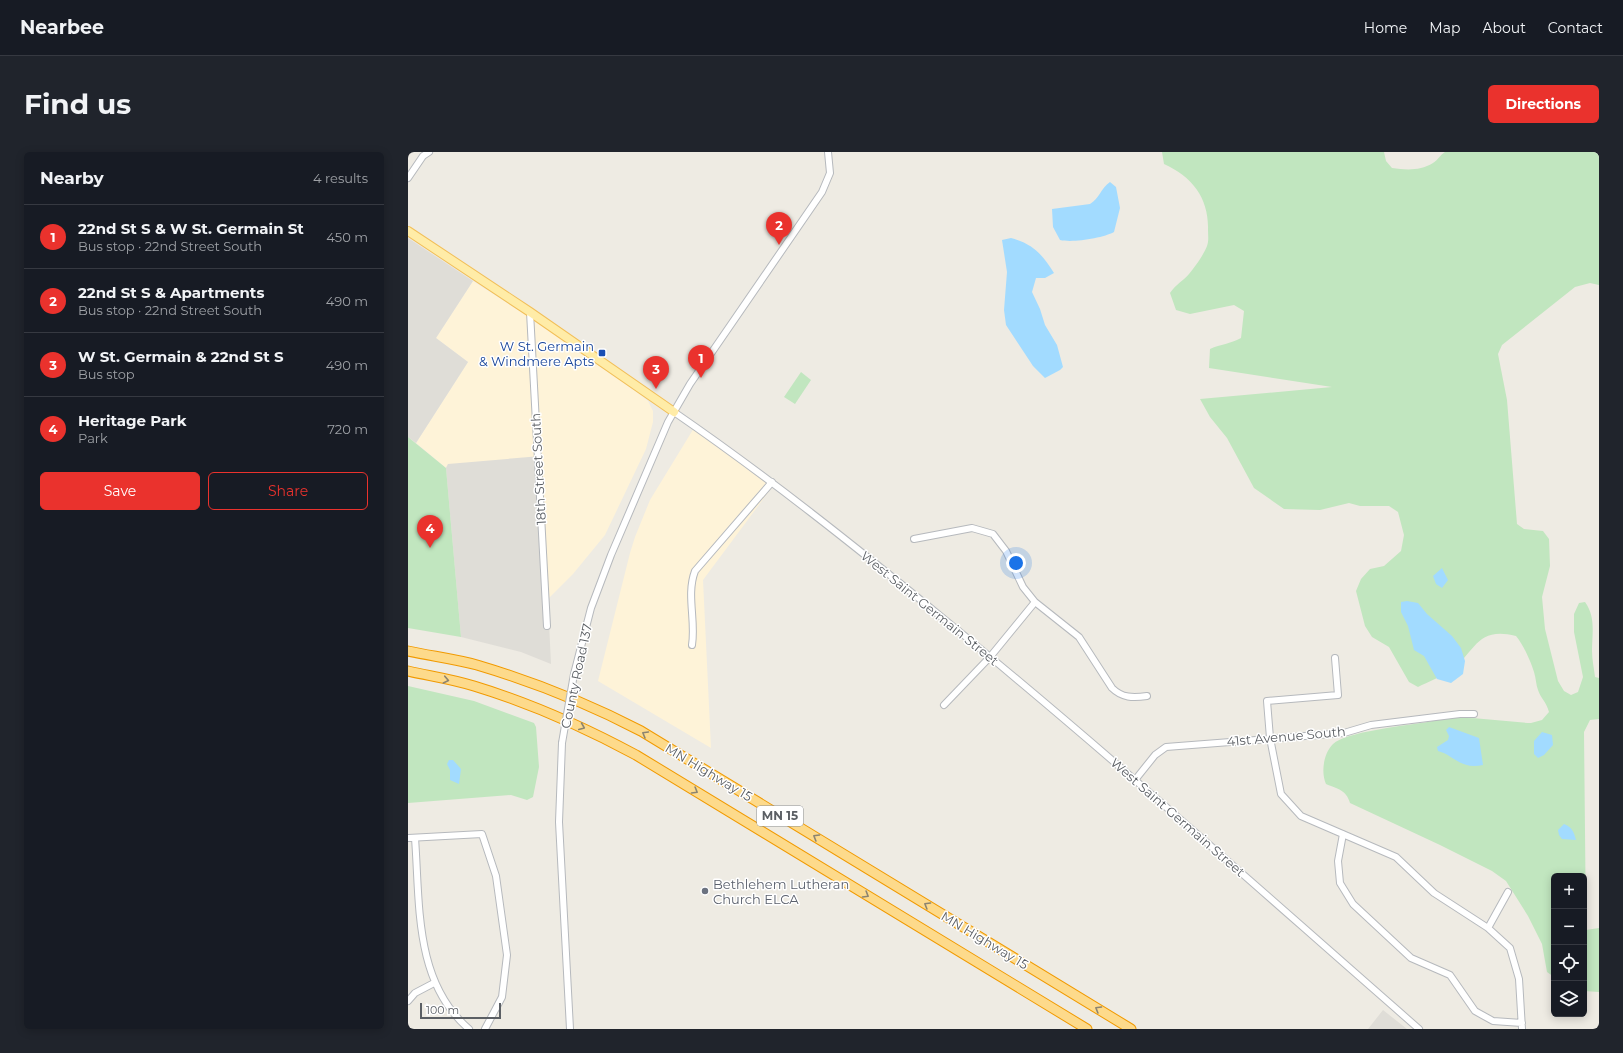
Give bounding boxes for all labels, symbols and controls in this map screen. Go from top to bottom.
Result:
text: Nearbee [20,16,104,39]
text: Home [1364,19,1407,37]
text: Map [1429,19,1460,37]
text: About [1482,19,1526,37]
text: Contact [1548,19,1603,37]
button: Directions [1488,85,1599,123]
text: Find us [24,87,131,121]
text: Nearby [40,168,104,188]
text: 4 results [313,170,368,186]
pin: 2 [766,212,792,245]
text: 22nd St S & W St. Germain St [78,219,304,238]
text: 1 [50,229,56,245]
text: 450 m [326,229,368,245]
text: Bus stop · 22nd Street South [78,238,262,254]
text: 22nd St S & Apartments [78,283,264,302]
text: 2 [49,293,57,309]
text: 490 m [326,293,368,309]
text: Bus stop · 22nd Street South [78,302,262,318]
place label: W St. Germain & Windmere Apts [479,338,594,369]
pin: 1 [688,345,714,378]
text: W St. Germain & 22nd St S [78,347,284,366]
marker: W St. Germain & Windmere Apts [597,348,607,358]
pin: 3 [643,356,669,389]
text: 3 [49,357,57,373]
text: 490 m [326,357,368,373]
text: Bus stop [78,366,135,382]
text: Heritage Park [78,411,187,430]
street label: 18th Street South [527,413,549,525]
text: 4 [49,421,57,437]
text: 720 m [327,421,368,437]
text: Park [78,430,108,446]
button: Save [40,472,200,510]
button: Share [208,472,368,510]
pin: 4 [417,515,443,548]
street label: West Saint Germain Street [858,547,1002,669]
your location [1006,553,1026,573]
street label: County Road 137 [557,622,595,730]
one-way arrow [443,675,449,683]
one-way arrow [577,722,585,730]
street label: 41st Avenue South [1226,723,1346,749]
one-way arrow [642,731,649,738]
street label: MN Highway 15 [662,740,756,804]
street label: West Saint Germain Street [1108,754,1248,880]
one-way arrow [691,786,698,793]
road number: MN 15 [757,806,803,826]
one-way arrow [813,835,820,842]
map controls [1551,873,1587,1017]
button: + [1551,873,1587,909]
place label: Bethlehem Lutheran Church ELCA [713,876,849,907]
marker: Bethlehem Lutheran Church ELCA [700,886,710,896]
one-way arrow [862,890,869,898]
one-way arrow [924,902,931,909]
street label: MN Highway 15 [938,908,1032,972]
button: − [1551,909,1587,945]
button: locate [1551,945,1587,981]
button: layers [1551,981,1587,1017]
scale bar [420,1001,501,1020]
text: 100 m [426,1003,459,1017]
one-way arrow [1095,1006,1102,1013]

